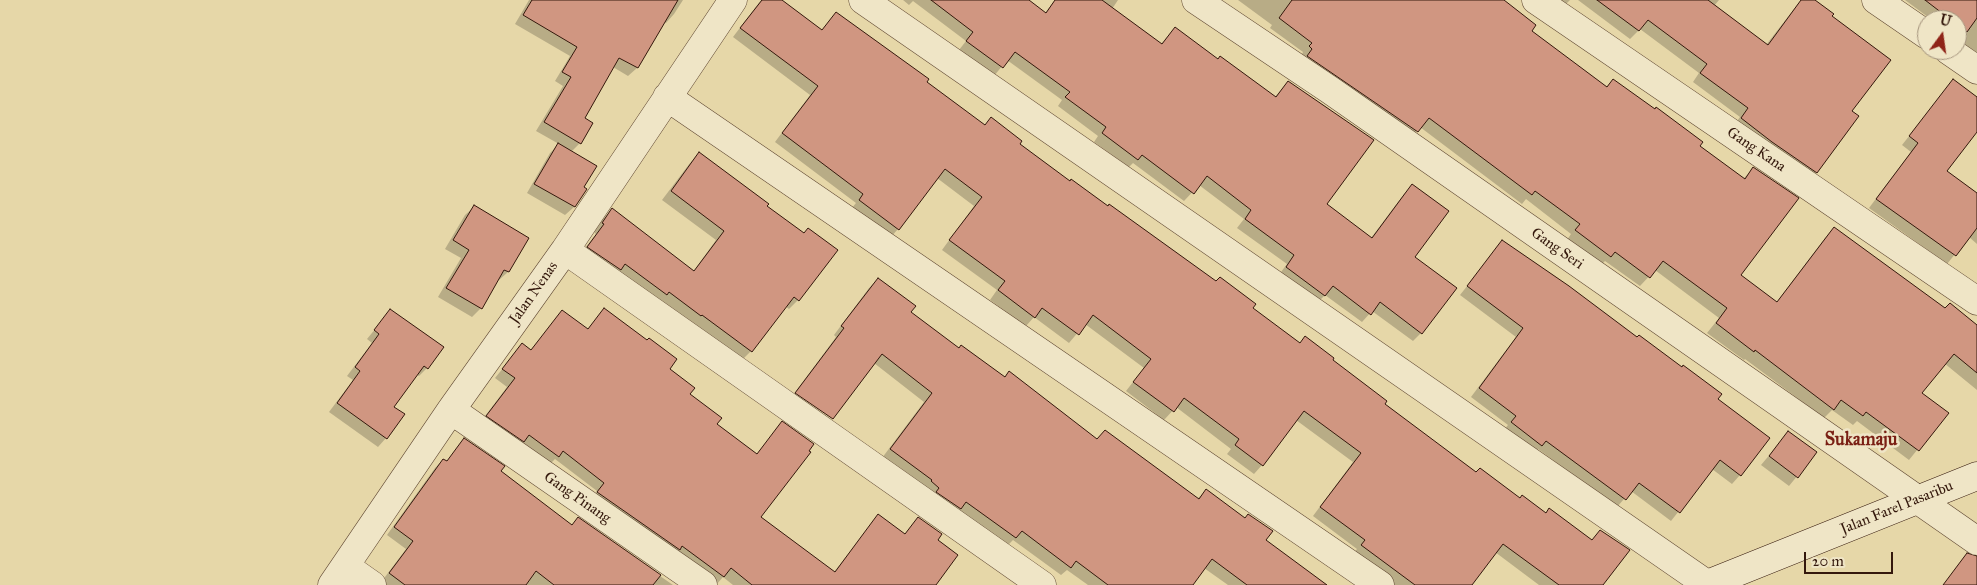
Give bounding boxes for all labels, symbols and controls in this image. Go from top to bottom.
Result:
north arrow [1917,10,1967,60]
text: U [1938,11,1953,31]
street label: Gang Kana [1723,124,1789,176]
street label: Gang Seri [1527,224,1587,274]
street label: Jalan Nenas [506,258,562,328]
district label: Sukamaju [1825,430,1897,452]
street label: Gang Pinang [540,468,614,528]
street label: Jalan Farel Pasaribu [1838,477,1956,539]
scale bar [1807,542,1896,574]
text: 20 m [1812,552,1844,570]

